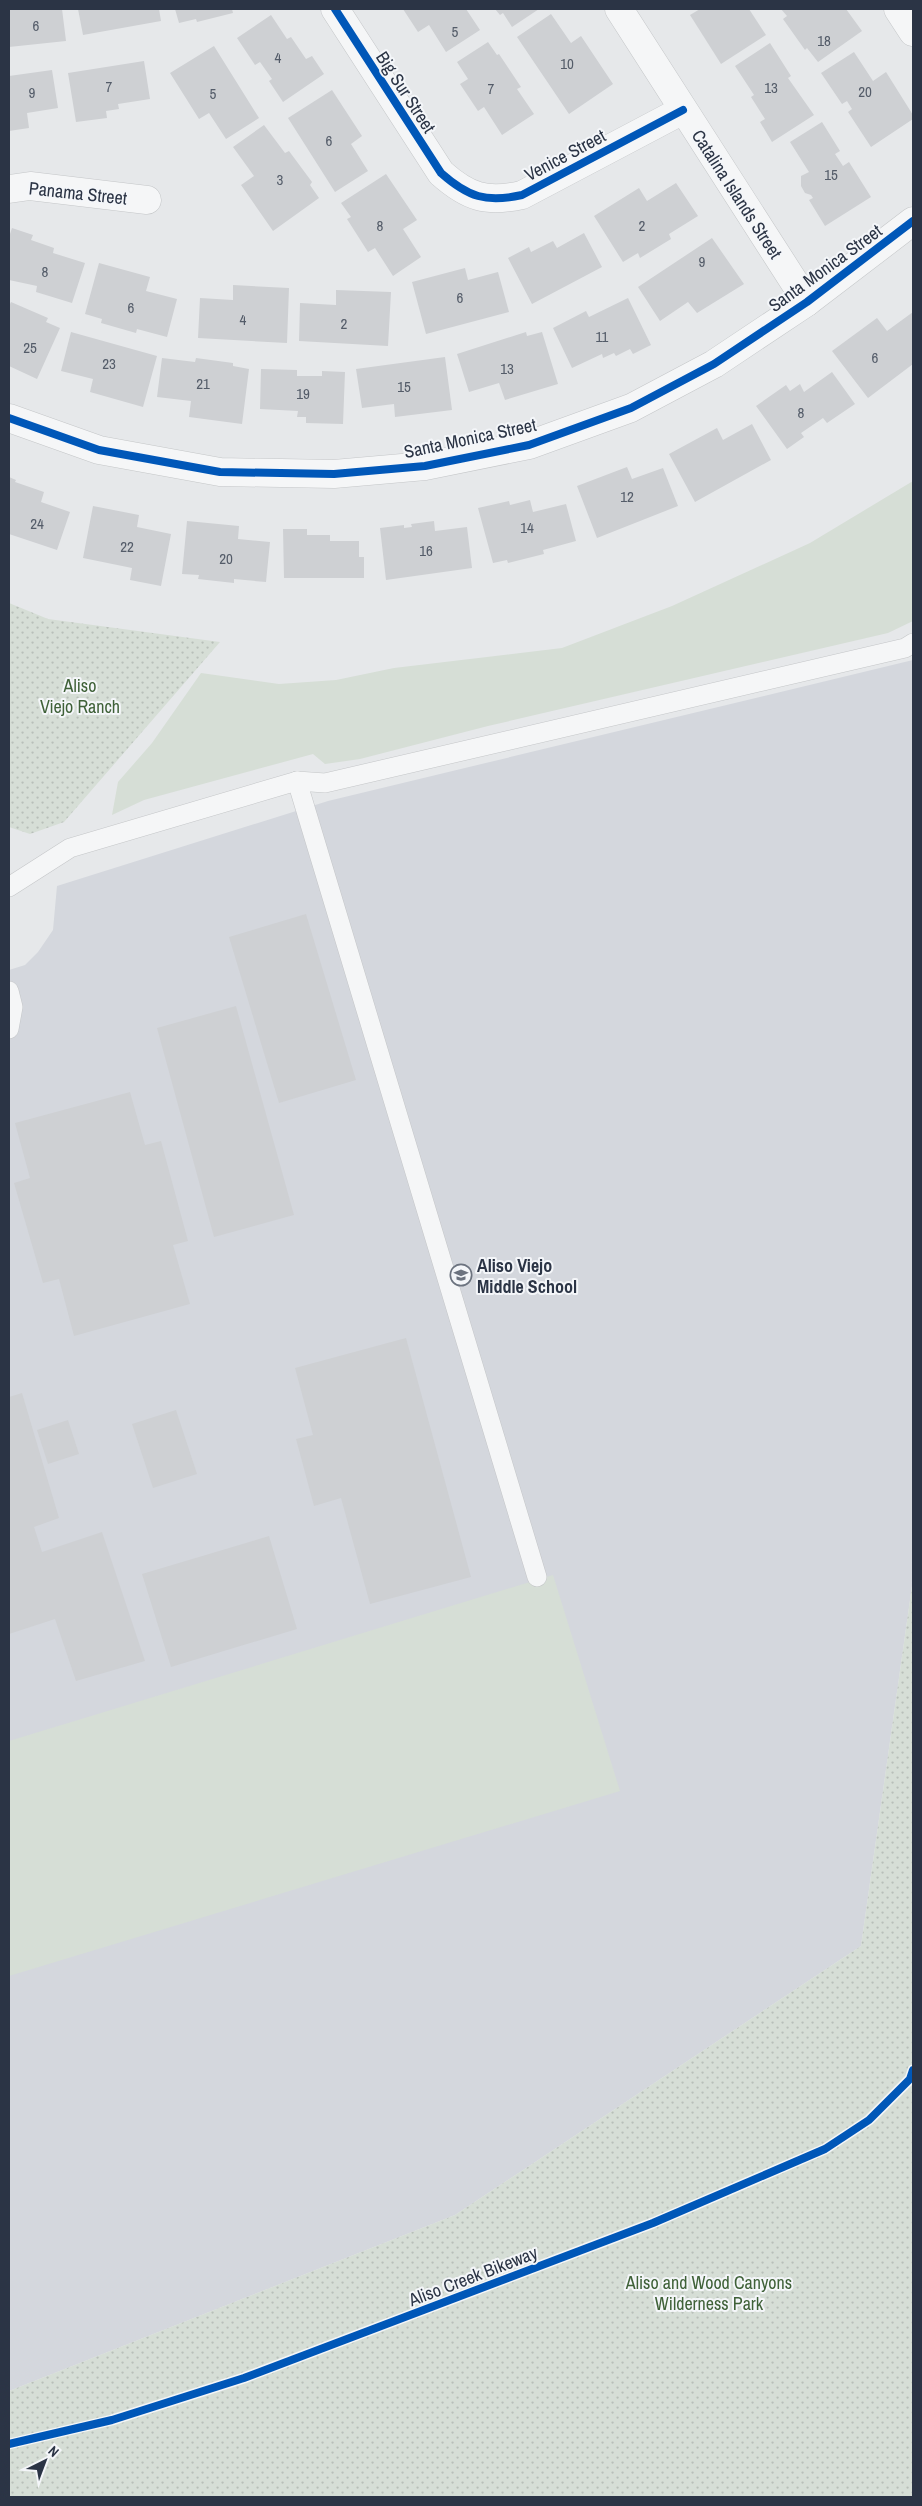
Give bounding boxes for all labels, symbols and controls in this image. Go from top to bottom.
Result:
house number: 6 [33,15,40,36]
house number: 5 [452,21,459,42]
house number: 18 [817,30,831,51]
street label: Big Sur Street [370,46,442,138]
house number: 4 [275,47,282,68]
house number: 10 [560,53,574,74]
house number: 7 [106,76,113,97]
house number: 13 [764,77,778,98]
house number: 7 [488,78,495,99]
house number: 20 [858,81,872,102]
house number: 9 [29,82,36,103]
house number: 5 [210,83,217,104]
street label: Venice Street [520,123,610,187]
street label: Catalina Islands Street [686,125,788,263]
house number: 6 [326,130,333,151]
house number: 15 [824,164,838,185]
house number: 3 [277,169,284,190]
street label: Panama Street [28,175,128,211]
house number: 8 [377,215,384,236]
house number: 2 [639,215,646,236]
street label: Santa Monica Street [763,218,887,318]
house number: 9 [699,251,706,272]
house number: 8 [42,261,49,282]
house number: 6 [457,287,464,308]
house number: 6 [128,297,135,318]
house number: 4 [240,309,247,330]
house number: 2 [341,313,348,334]
house number: 11 [596,326,609,347]
house number: 25 [23,337,37,358]
house number: 6 [872,347,879,368]
house number: 23 [102,353,116,374]
house number: 13 [500,358,514,379]
house number: 21 [196,373,210,394]
house number: 15 [397,376,411,397]
house number: 19 [296,383,310,404]
house number: 8 [798,402,805,423]
street label: Santa Monica Street [402,412,538,464]
house number: 12 [620,486,634,507]
house number: 24 [30,513,44,534]
house number: 14 [520,517,534,538]
house number: 22 [120,536,134,557]
house number: 16 [419,540,433,561]
house number: 20 [219,548,233,569]
park label: Aliso Viejo Ranch [40,673,120,719]
place label: Aliso Viejo Middle School [477,1253,577,1299]
school or university icon: Aliso Viejo Middle School [449,1263,473,1287]
street label: Aliso Creek Bikeway [404,2240,542,2312]
park label: Aliso and Wood Canyons Wilderness Park [625,2270,792,2316]
north arrow [20,2436,70,2486]
text: N [45,2442,63,2461]

